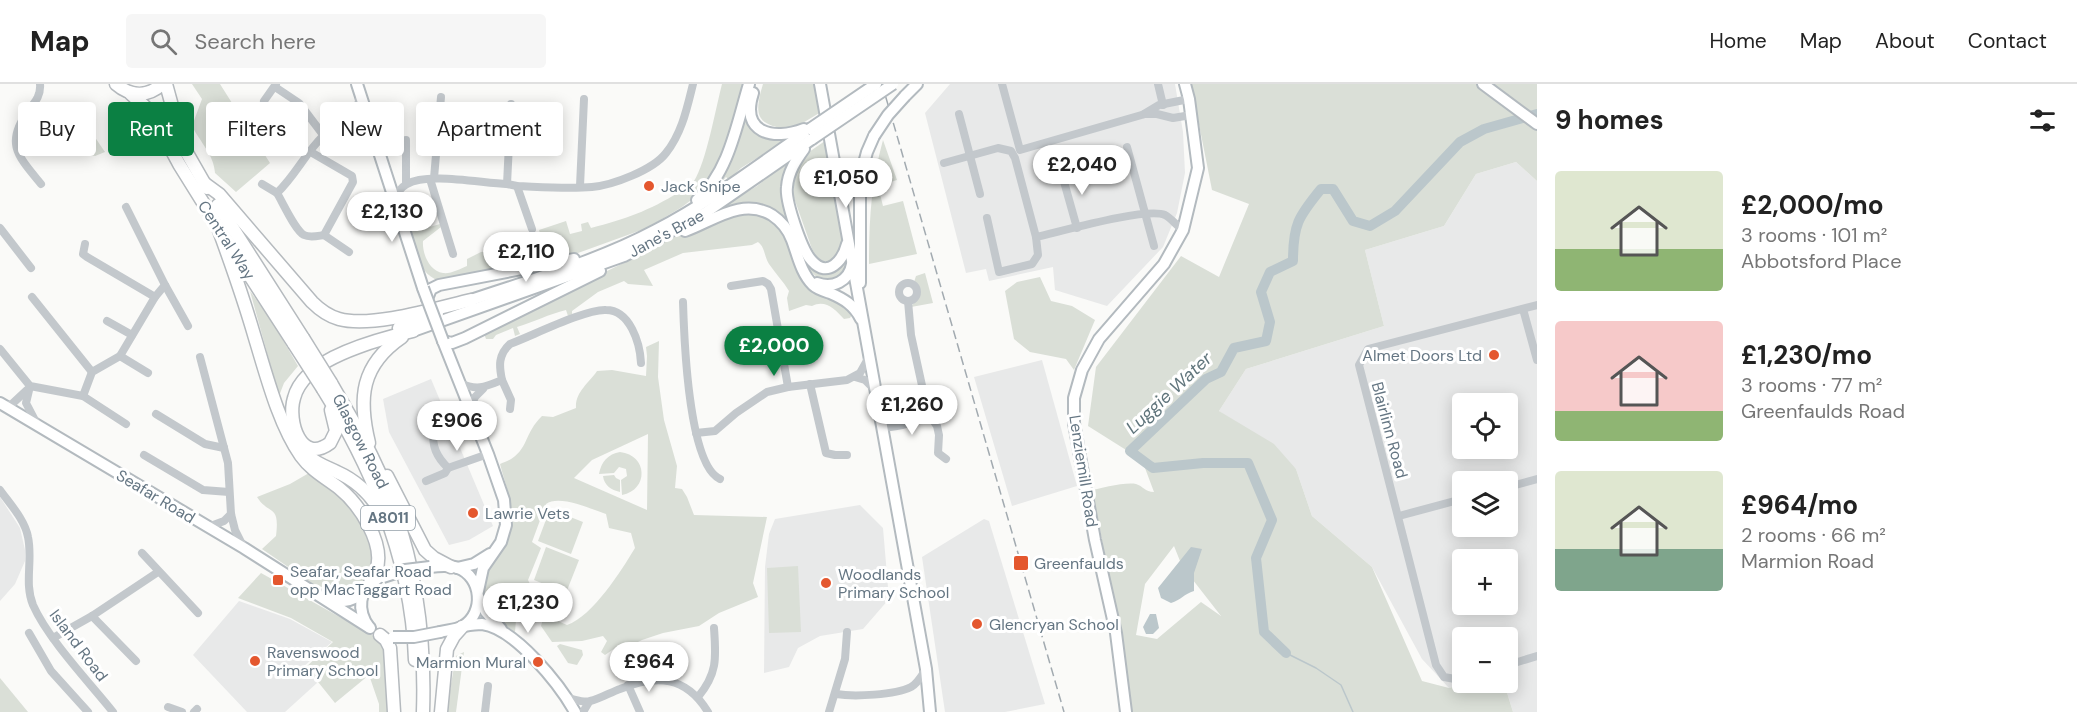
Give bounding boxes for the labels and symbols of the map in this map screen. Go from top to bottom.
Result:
pin: £2,040 [1033,145,1131,196]
pin: £1,050 [797,158,895,209]
place label: Jack Snipe [661,176,741,197]
marker: Jack Snipe [642,179,656,193]
pin: £2,130 [343,192,441,243]
street label: Central Way [193,197,260,284]
street label: Jane's Brae [625,205,708,262]
pin: £2,110 [477,232,575,283]
pin: £2,000 [725,326,823,377]
place label: Almet Doors Ltd [1362,345,1482,366]
water label: Luggie Water [1121,346,1218,439]
marker: Almet Doors Ltd [1487,348,1501,362]
street label: Blairlinn Road [1367,380,1412,481]
pin: £1,260 [863,385,961,436]
street label: Glasgow Road [328,390,394,492]
pin: £906 [421,401,493,452]
street label: Lenziemill Road [1064,413,1103,529]
street label: Seafar Road [112,465,199,528]
place label: Lawrie Vets [485,503,570,524]
road number: A8011 [361,506,415,530]
marker: Lawrie Vets [466,506,480,520]
place label: Greenfaulds [1034,553,1124,574]
marker: Greenfaulds [1012,554,1030,572]
place label: Seafar, Seafar Road opp MacTaggart Road [290,561,452,600]
place label: Woodlands Primary School [838,564,949,603]
marker: Seafar, Seafar Road opp MacTaggart Road [271,573,285,587]
marker: Woodlands Primary School [819,576,833,590]
pin: £1,230 [479,583,577,634]
street label: Island Road [45,605,112,685]
place label: Glencryan School [989,614,1119,635]
marker: Glencryan School [970,617,984,631]
place label: Ravenswood Primary School [267,642,378,681]
pin: £964 [613,642,685,693]
place label: Marmion Mural [416,652,526,673]
marker: Ravenswood Primary School [248,654,262,668]
marker: Marmion Mural [531,655,545,669]

